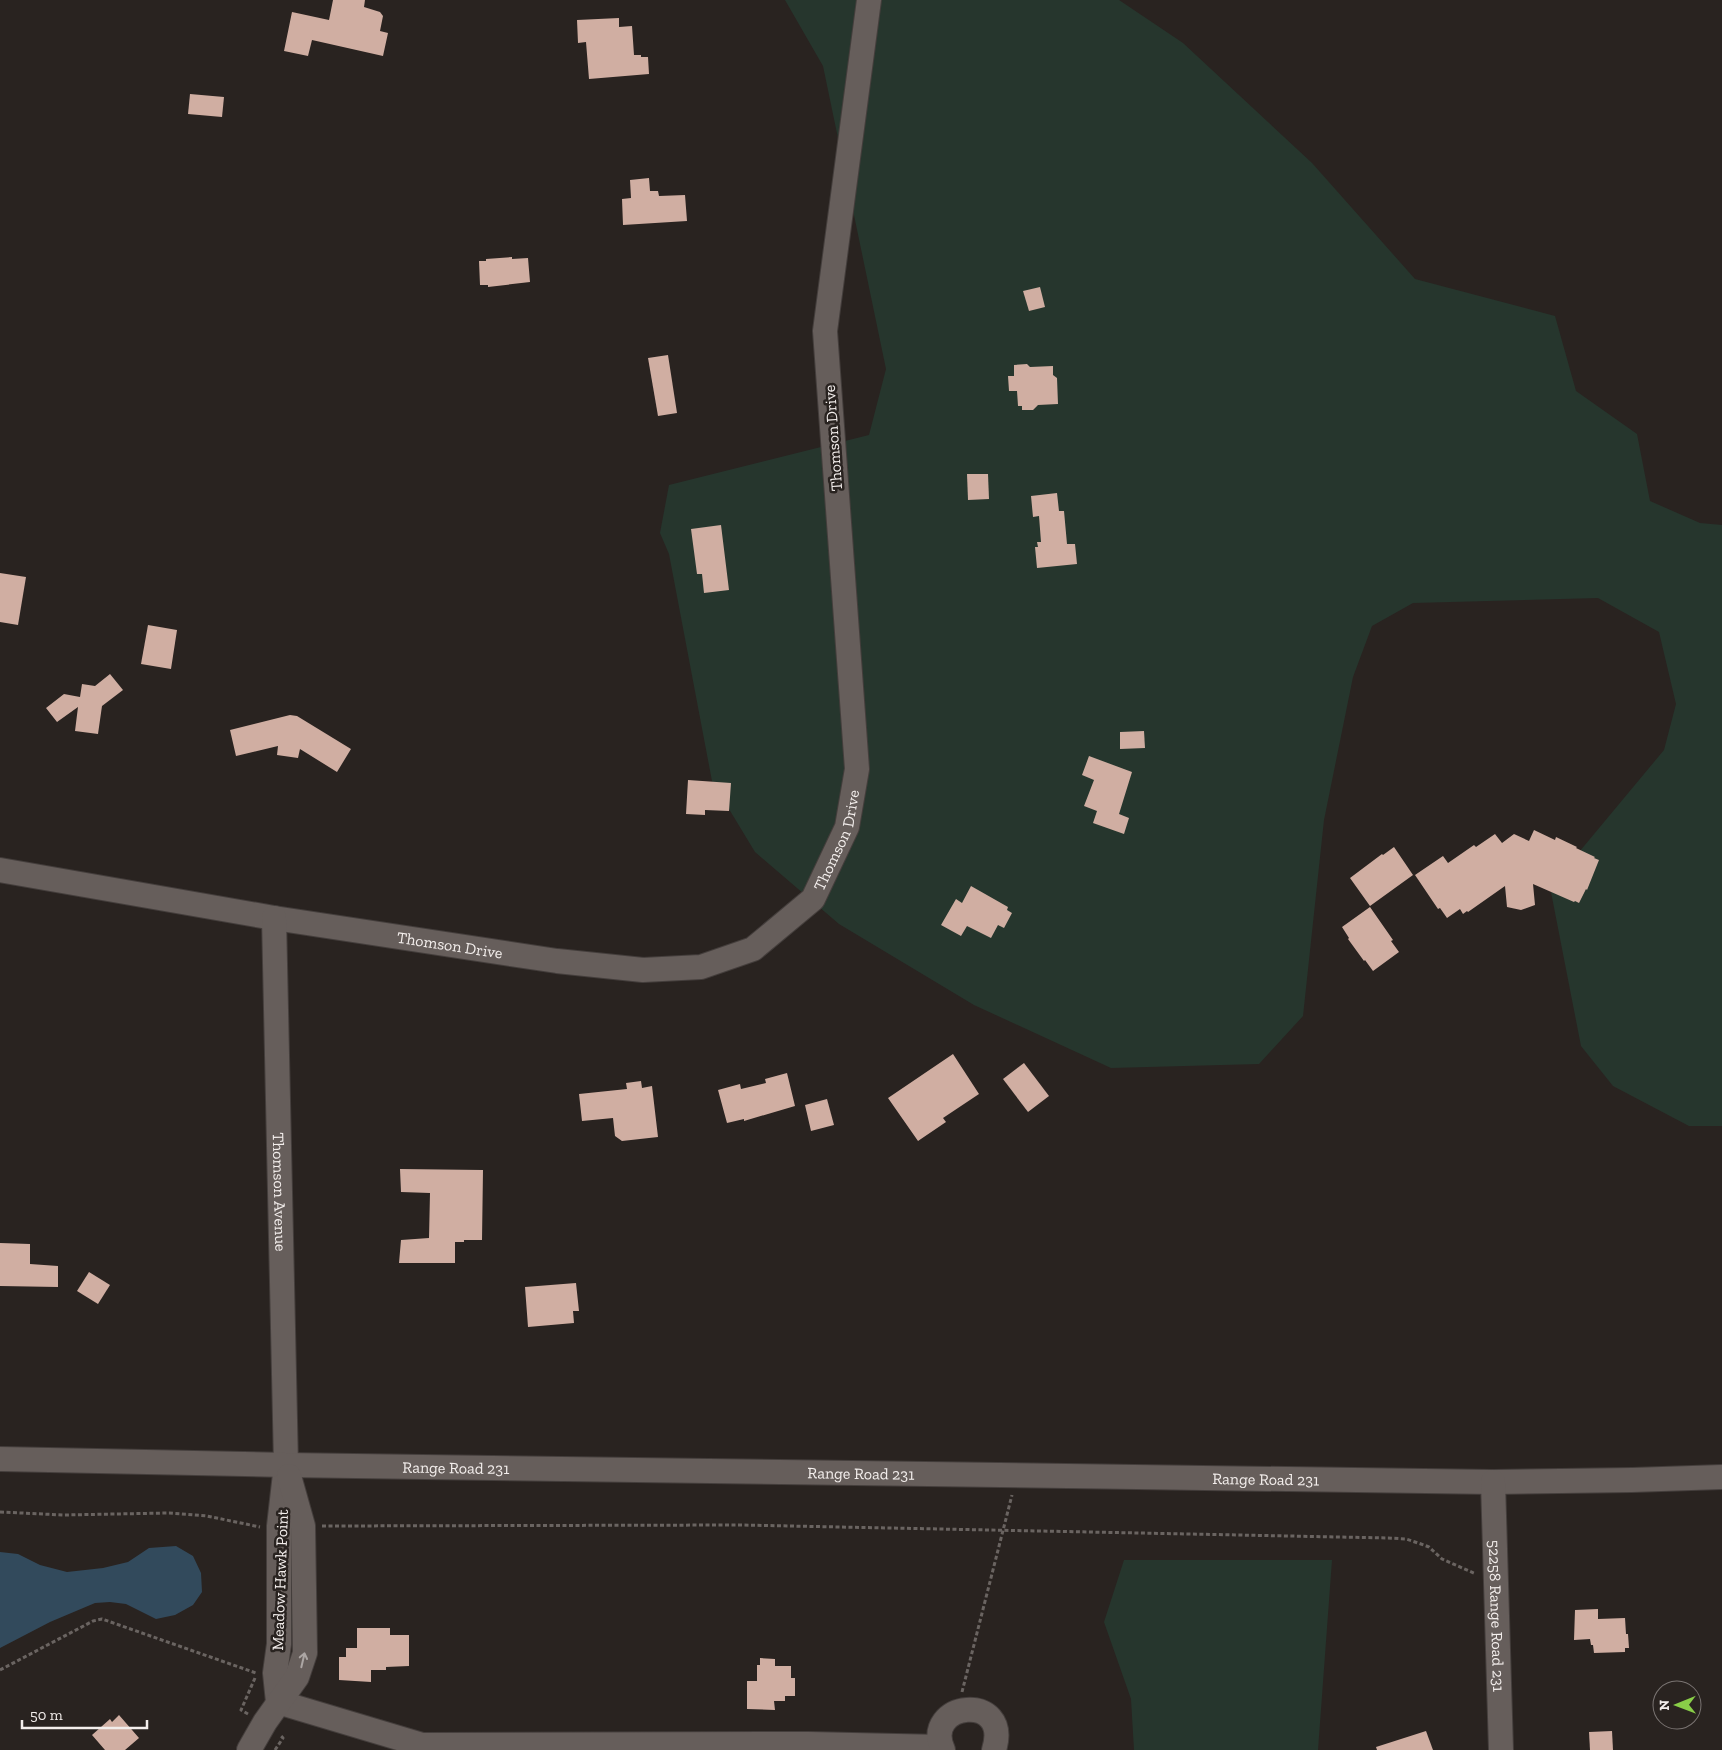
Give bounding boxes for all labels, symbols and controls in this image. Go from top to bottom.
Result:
street label: Thomson Drive [820,384,846,492]
street label: Thomson Drive [809,788,863,894]
street label: Thomson Drive [396,927,504,962]
street label: Thomson Avenue [269,1132,291,1252]
street label: Range Road 231 [402,1457,510,1478]
street label: Range Road 231 [807,1463,915,1483]
street label: Range Road 231 [1212,1469,1319,1489]
street label: Meadow Hawk Point [268,1509,292,1651]
street label: 52258 Range Road 231 [1485,1540,1509,1692]
one-way arrow [299,1653,308,1669]
north arrow [1652,1680,1702,1730]
scale bar [22,1698,148,1730]
text: N [1656,1699,1673,1711]
text: 50 m [30,1706,63,1724]

